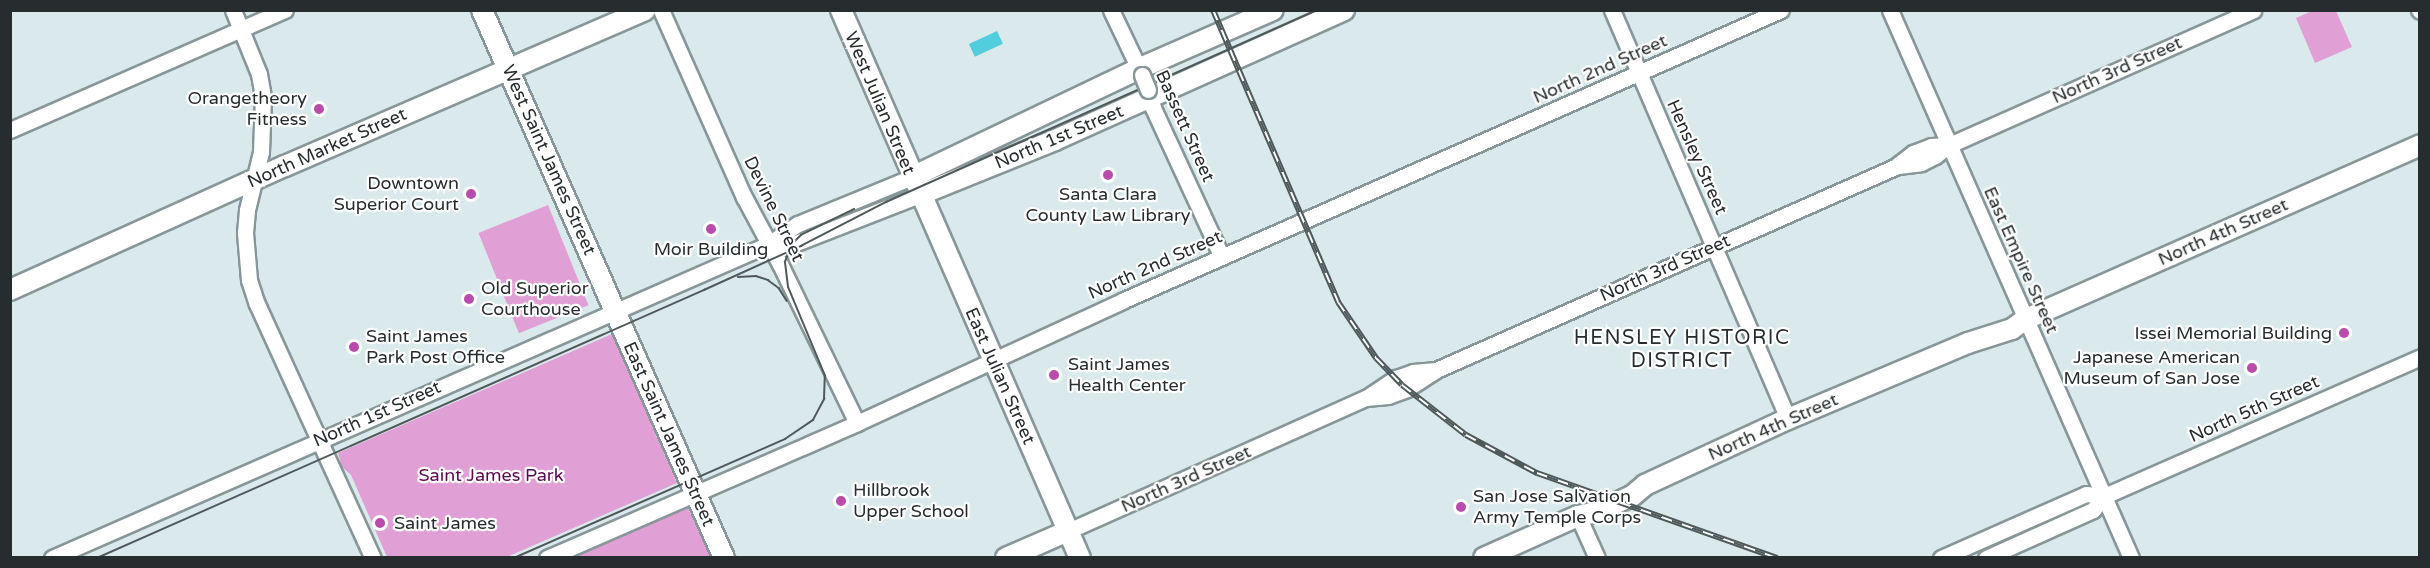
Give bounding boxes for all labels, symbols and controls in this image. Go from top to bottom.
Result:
street label: West Julian Street [840,28,920,178]
street label: North 2nd Street [1530,30,1670,108]
street label: North 3rd Street [2049,32,2185,108]
street label: West Saint James Street [497,62,601,258]
street label: Bassett Street [1151,67,1219,185]
place label: Orangetheory Fitness [187,88,307,130]
street label: Hensley Street [1662,96,1732,218]
street label: North 1st Street [992,100,1126,174]
marker: Orangetheory Fitness [312,102,326,116]
street label: North Market Street [244,103,410,193]
street label: Devine Street [739,153,809,265]
marker: Santa Clara County Law Library [1101,168,1115,182]
place label: Downtown Superior Court [334,173,459,216]
street label: East Empire Street [1979,183,2063,337]
place label: Santa Clara County Law Library [1025,184,1191,226]
marker: Downtown Superior Court [464,187,478,201]
street label: North 4th Street [2155,194,2291,270]
marker: Moir Building [704,222,718,236]
street label: North 2nd Street [1085,226,1225,304]
street label: North 3rd Street [1597,230,1733,306]
place label: Moir Building [654,238,768,260]
place label: Old Superior Courthouse [481,278,589,320]
marker: Old Superior Courthouse [462,292,476,306]
street label: East Julian Street [960,304,1040,448]
place label: Issei Memorial Building [2135,322,2332,344]
place label: Saint James Park Post Office [366,326,505,368]
district label: HENSLEY HISTORIC DISTRICT [1574,326,1790,373]
marker: Issei Memorial Building [2337,326,2351,340]
street label: East Saint James Street [619,338,719,530]
marker: Saint James Park Post Office [347,340,361,354]
place label: Japanese American Museum of San Jose [2063,347,2240,389]
place label: Saint James Health Center [1068,354,1186,397]
marker: Japanese American Museum of San Jose [2245,361,2259,375]
marker: Saint James Health Center [1045,366,1063,384]
street label: North 5th Street [2186,371,2322,447]
street label: North 1st Street [310,376,444,452]
street label: North 4th Street [1705,389,1841,465]
street label: North 3rd Street [1118,441,1254,517]
park label: Saint James Park [419,464,563,486]
place label: Hillbrook Upper School [853,480,969,522]
place label: San Jose Salvation Army Temple Corps [1473,486,1641,528]
marker: Hillbrook Upper School [834,494,848,508]
marker: San Jose Salvation Army Temple Corps [1454,500,1468,514]
place label: Saint James [394,512,496,534]
marker: Saint James [371,514,389,532]

